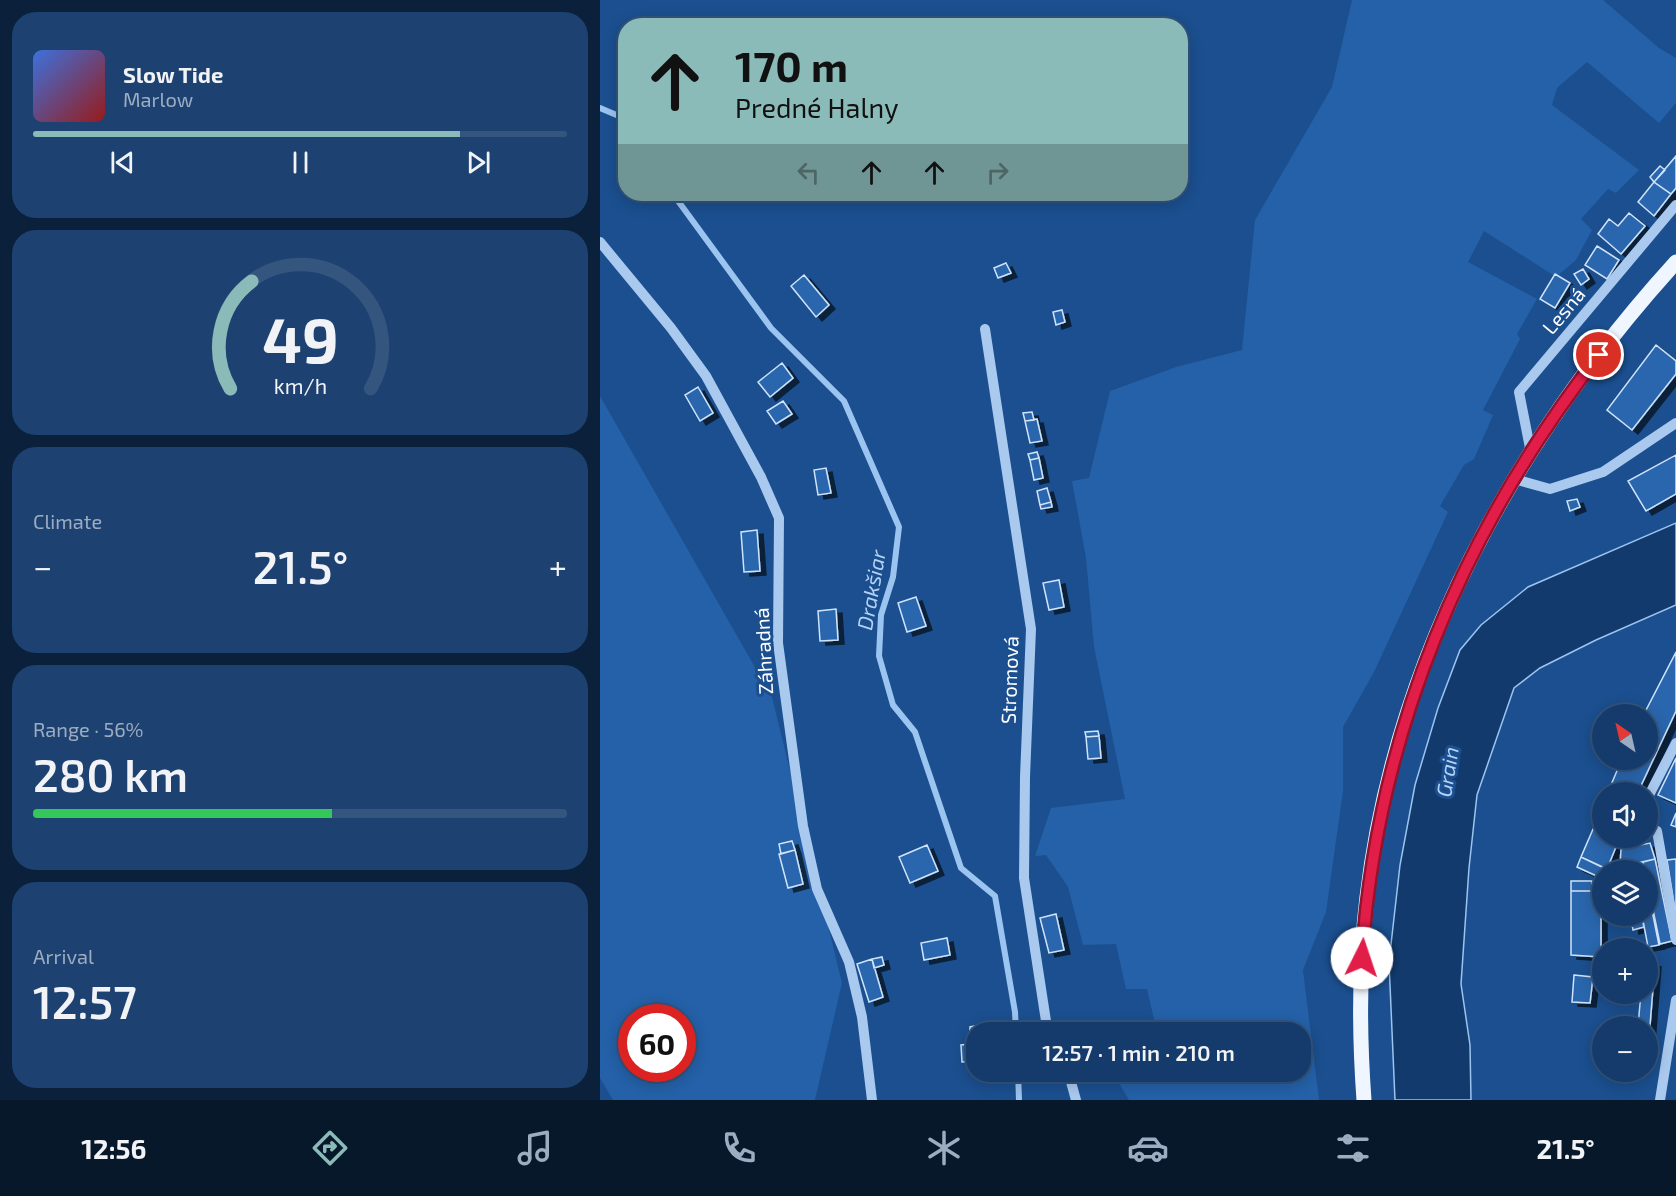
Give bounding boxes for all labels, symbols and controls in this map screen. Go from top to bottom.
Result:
text: 170 m [735,40,848,90]
icon: ahead [636,42,714,120]
text: Slow Tide [123,61,223,87]
text: Marlow [123,87,193,111]
text: Predné Halny [735,91,898,123]
icon: previous [106,146,139,179]
icon: pause [284,146,317,179]
icon: next [462,146,495,179]
icon: left [792,156,825,189]
icon: ahead [855,156,888,189]
icon: ahead [918,156,951,189]
icon: right [981,156,1014,189]
street label: Lesná [1537,282,1590,339]
text: 49 [262,302,338,377]
pin [1573,329,1624,380]
icon: arrive [1582,338,1615,371]
text: km/h [273,374,327,399]
text: Climate [33,509,102,533]
text: 21.5° [253,539,348,593]
text: − [33,546,52,586]
text: + [549,546,567,586]
water label: Drakšiar [851,547,890,632]
street label: Záhradná [749,607,777,695]
street label: Stromová [995,636,1023,724]
north arrow [1592,704,1658,770]
map controls [1592,704,1658,1082]
text: Range · 56% [33,717,143,741]
water label: Grain [1430,745,1463,799]
text: 280 km [33,747,188,801]
button: sound [1592,782,1658,848]
button: layers [1592,860,1658,926]
position arrow [1330,926,1394,990]
button: + [1592,938,1658,1004]
text: Arrival [33,944,94,968]
text: 12:57 [33,974,137,1028]
speed limit sign: 60 [618,1004,696,1082]
button: − [1592,1016,1658,1082]
text: 12:57 · 1 min · 210 m [1042,1039,1235,1065]
icon: directions [309,1127,351,1169]
icon: music [514,1127,556,1169]
icon: phone [718,1127,760,1169]
icon: climate [923,1127,965,1169]
icon: car [1127,1127,1169,1169]
icon: filters [1332,1127,1374,1169]
text: 12:56 [81,1132,146,1164]
text: 21.5° [1536,1132,1595,1164]

